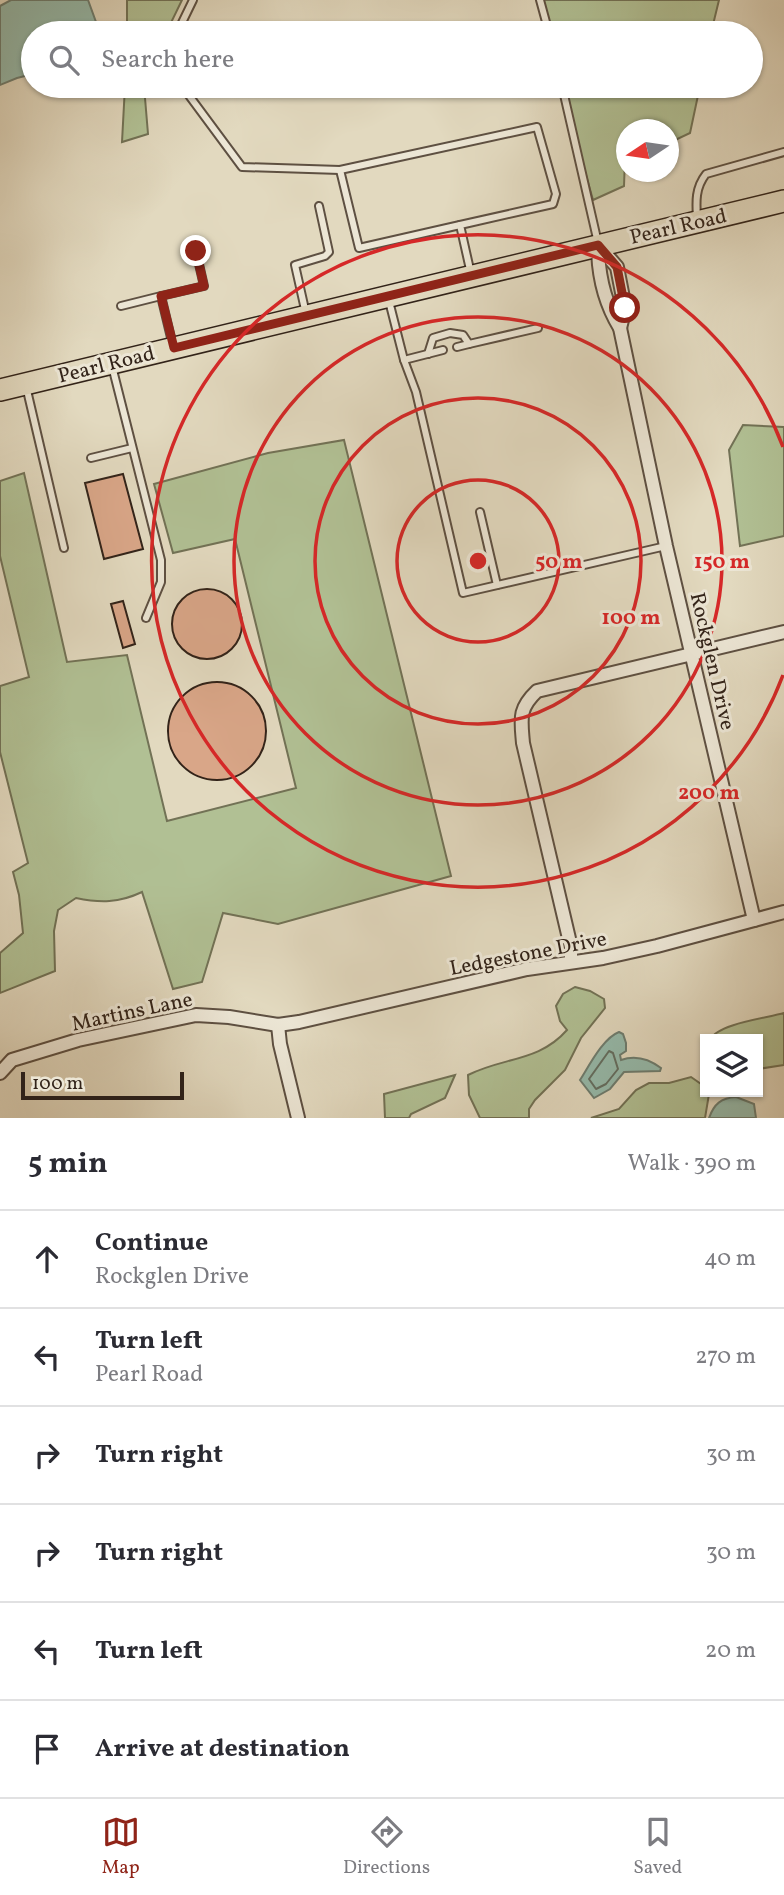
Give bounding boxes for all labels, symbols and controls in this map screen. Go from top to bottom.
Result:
search box [21,21,763,98]
icon: search [45,41,83,79]
text: Search here [101,42,234,78]
north arrow [616,119,679,182]
street label: Pearl Road [627,202,730,253]
route end [180,235,211,266]
route start [609,292,640,323]
street label: Pearl Road [55,339,158,391]
text: 50 m [535,548,583,577]
text: 150 m [694,548,750,577]
centre of rings [466,549,490,573]
street label: Rockglen Drive [682,590,741,733]
text: 100 m [601,604,661,633]
text: 200 m [678,779,740,808]
street label: Ledgestone Drive [447,925,609,984]
street label: Martins Lane [69,985,195,1039]
map controls [700,1034,763,1097]
button: layers [700,1034,763,1097]
scale bar [21,1069,184,1101]
text: 100 m [32,1071,83,1097]
text: 5 min [28,1143,108,1185]
text: Walk · 390 m [627,1148,756,1180]
text: Continue [95,1225,208,1261]
icon: ahead [28,1240,66,1278]
text: 40 m [704,1243,756,1275]
text: Rockglen Drive [95,1261,249,1293]
text: Turn left [95,1323,203,1359]
icon: left [28,1338,66,1376]
text: 270 m [695,1341,756,1373]
text: Pearl Road [95,1359,203,1391]
icon: right [28,1436,66,1474]
text: Turn right [95,1437,223,1473]
text: 30 m [706,1439,756,1471]
icon: right [28,1534,66,1572]
text: Turn right [95,1535,223,1571]
text: 30 m [706,1537,756,1569]
icon: left [28,1632,66,1670]
text: Turn left [95,1633,203,1669]
text: 20 m [705,1635,756,1667]
icon: arrive [28,1730,66,1768]
text: Arrive at destination [95,1731,350,1767]
tab: Map [102,1813,140,1881]
tab: Directions [343,1813,430,1881]
tab: Saved [633,1813,682,1881]

